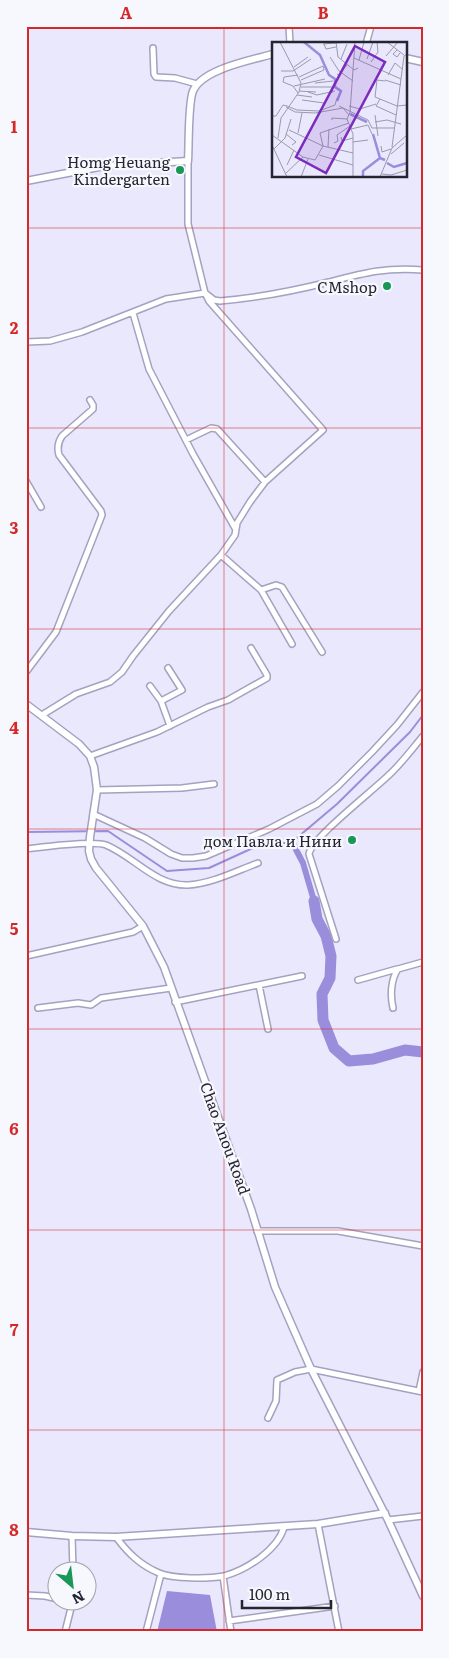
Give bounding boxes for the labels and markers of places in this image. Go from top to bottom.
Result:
place label: Homg Heuang Kindergarten [67,150,171,190]
marker: Homg Heuang Kindergarten [174,164,186,176]
place label: CMshop [317,275,377,298]
marker: CMshop [381,280,393,292]
place label: дом Павла и Нини [204,829,342,852]
marker: дом Павла и Нини [346,834,358,846]

